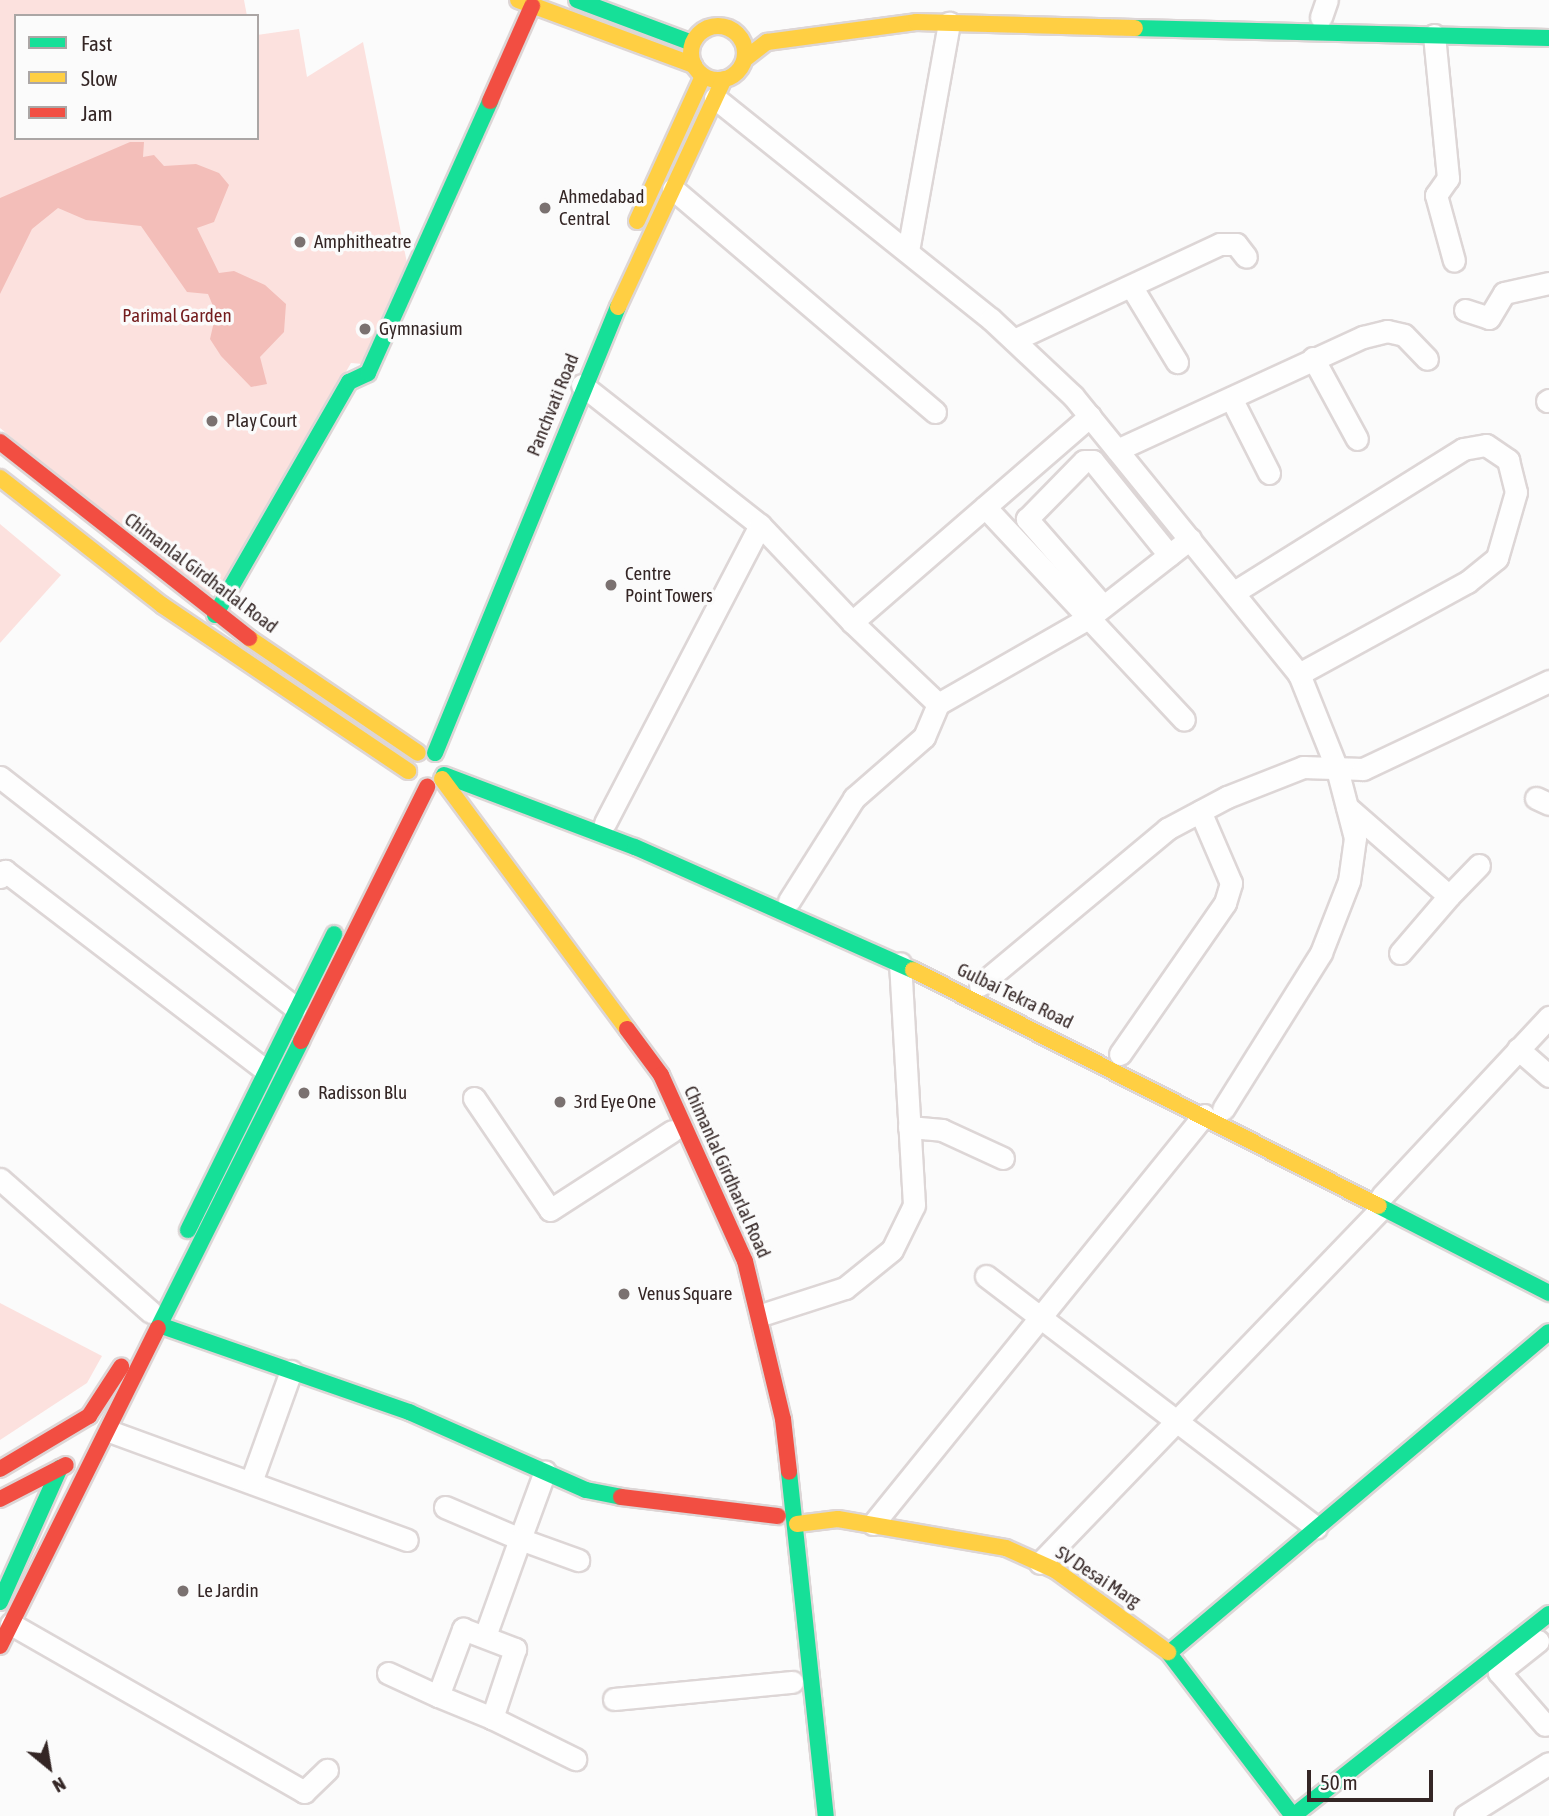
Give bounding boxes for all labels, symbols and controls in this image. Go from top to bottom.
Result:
legend [14,14,259,140]
text: Fast [81,31,112,55]
text: Slow [81,66,117,90]
text: Jam [81,101,113,125]
place label: Ahmedabad Central [559,186,644,230]
marker: Ahmedabad Central [537,200,553,216]
place label: Amphitheatre [314,231,411,253]
marker: Amphitheatre [292,234,308,250]
park label: Parimal Garden [122,305,232,327]
place label: Gymnasium [379,318,463,340]
marker: Gymnasium [357,321,373,337]
street label: Panchvati Road [522,350,584,460]
place label: Play Court [226,410,297,432]
marker: Play Court [204,413,220,429]
street label: Chimanlal Girdharlal Road [120,508,282,638]
place label: Centre Point Towers [625,563,713,607]
marker: Centre Point Towers [603,577,619,593]
street label: Gulbai Tekra Road [953,958,1077,1034]
place label: Radisson Blu [318,1082,407,1104]
street label: Chimanlal Girdharlal Road [679,1082,775,1262]
marker: Radisson Blu [296,1085,312,1101]
place label: 3rd Eye One [574,1091,656,1113]
marker: 3rd Eye One [552,1094,568,1110]
place label: Venus Square [638,1283,732,1305]
marker: Venus Square [616,1286,632,1302]
street label: SV Desai Marg [1051,1541,1145,1613]
place label: Le Jardin [197,1580,259,1602]
marker: Le Jardin [175,1583,191,1599]
north arrow [14,1732,84,1802]
scale bar [1311,1756,1437,1800]
text: 50 m [1320,1770,1358,1794]
text: N [49,1773,70,1798]

